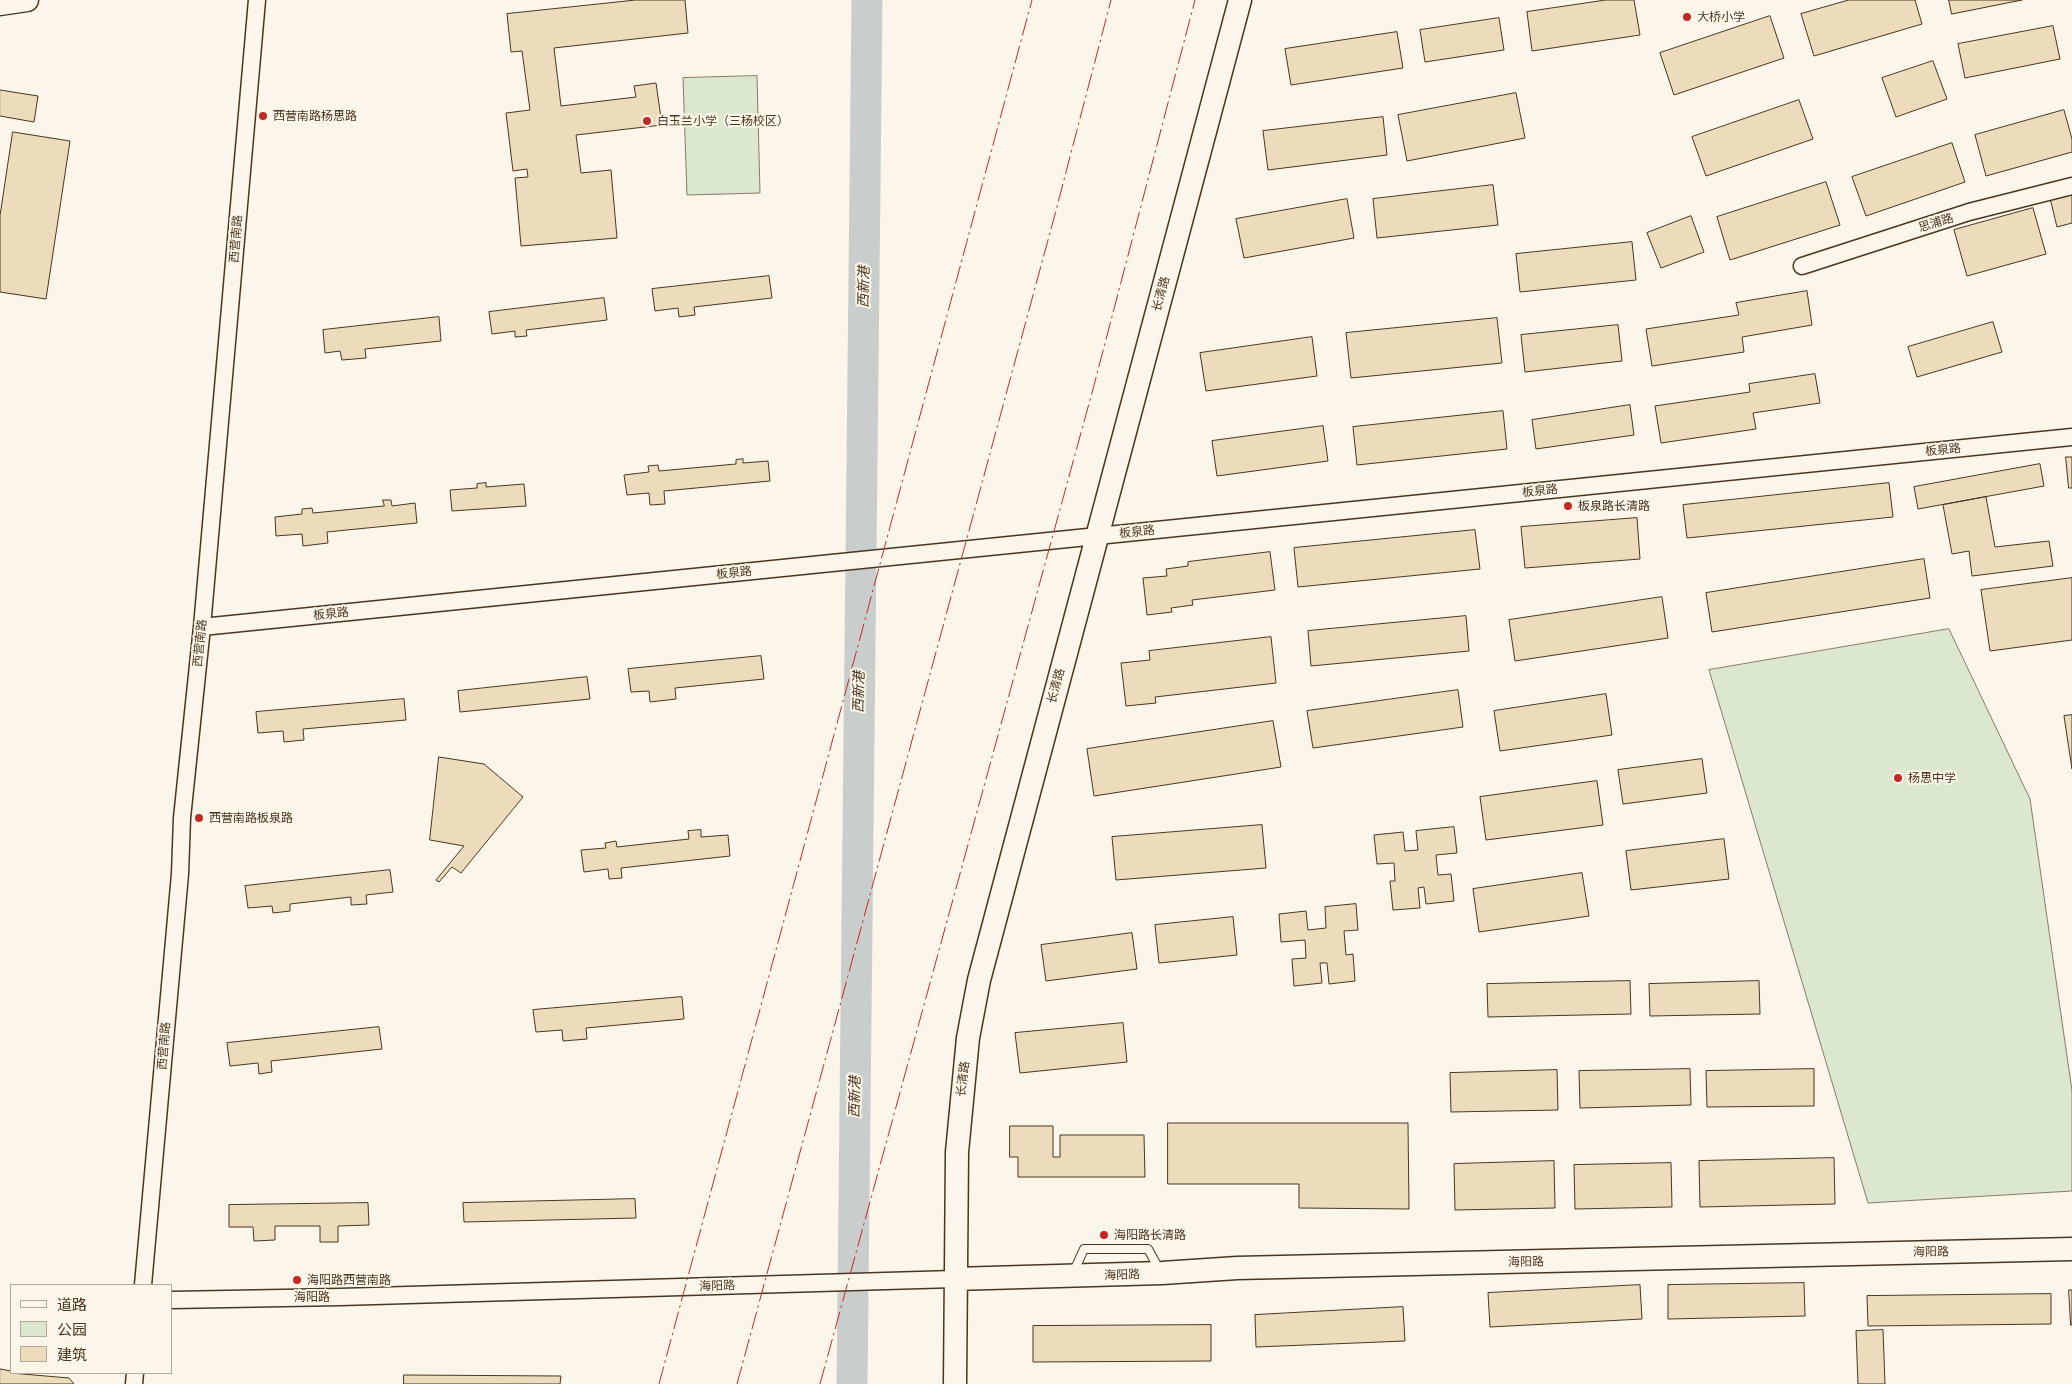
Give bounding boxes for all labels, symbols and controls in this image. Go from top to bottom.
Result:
place label: 大桥小学 [1697,10,1745,24]
marker: 大桥小学 [1681,11,1693,23]
place label: 西营南路杨思路 [273,109,357,123]
marker: 西营南路杨思路 [257,110,269,122]
place label: 白玉兰小学（三杨校区） [657,114,789,128]
marker: 白玉兰小学（三杨校区） [641,115,653,127]
street label: 思浦路 [1917,211,1955,235]
street label: 西营南路 [227,214,245,264]
water label: 西新港 [855,266,873,308]
street label: 长清路 [1149,275,1173,313]
street label: 板泉路 [1924,441,1962,459]
street label: 板泉路 [1521,482,1559,500]
place label: 板泉路长清路 [1578,499,1650,513]
marker: 板泉路长清路 [1562,500,1574,512]
street label: 板泉路 [1118,523,1156,541]
street label: 板泉路 [715,564,753,582]
street label: 板泉路 [312,605,350,623]
street label: 西营南路 [190,618,210,668]
street label: 长清路 [1044,667,1068,705]
water label: 西新港 [850,671,868,713]
place label: 杨思中学 [1908,771,1956,785]
marker: 杨思中学 [1892,772,1904,784]
place label: 西营南路板泉路 [209,811,293,825]
marker: 西营南路板泉路 [193,812,205,824]
street label: 西营南路 [155,1021,173,1071]
street label: 长清路 [954,1060,972,1098]
water label: 西新港 [846,1076,864,1118]
place label: 海阳路长清路 [1114,1228,1186,1242]
marker: 海阳路长清路 [1098,1229,1110,1241]
street label: 海阳路 [1913,1244,1949,1260]
street label: 海阳路 [1508,1254,1544,1270]
street label: 海阳路 [1104,1267,1140,1283]
place label: 海阳路西营南路 [307,1273,391,1287]
marker: 海阳路西营南路 [291,1274,303,1286]
street label: 海阳路 [699,1278,735,1294]
legend [10,1284,172,1374]
street label: 海阳路 [294,1290,330,1304]
text: 道路 [57,1294,87,1314]
text: 公园 [57,1319,87,1339]
text: 建筑 [57,1344,87,1364]

